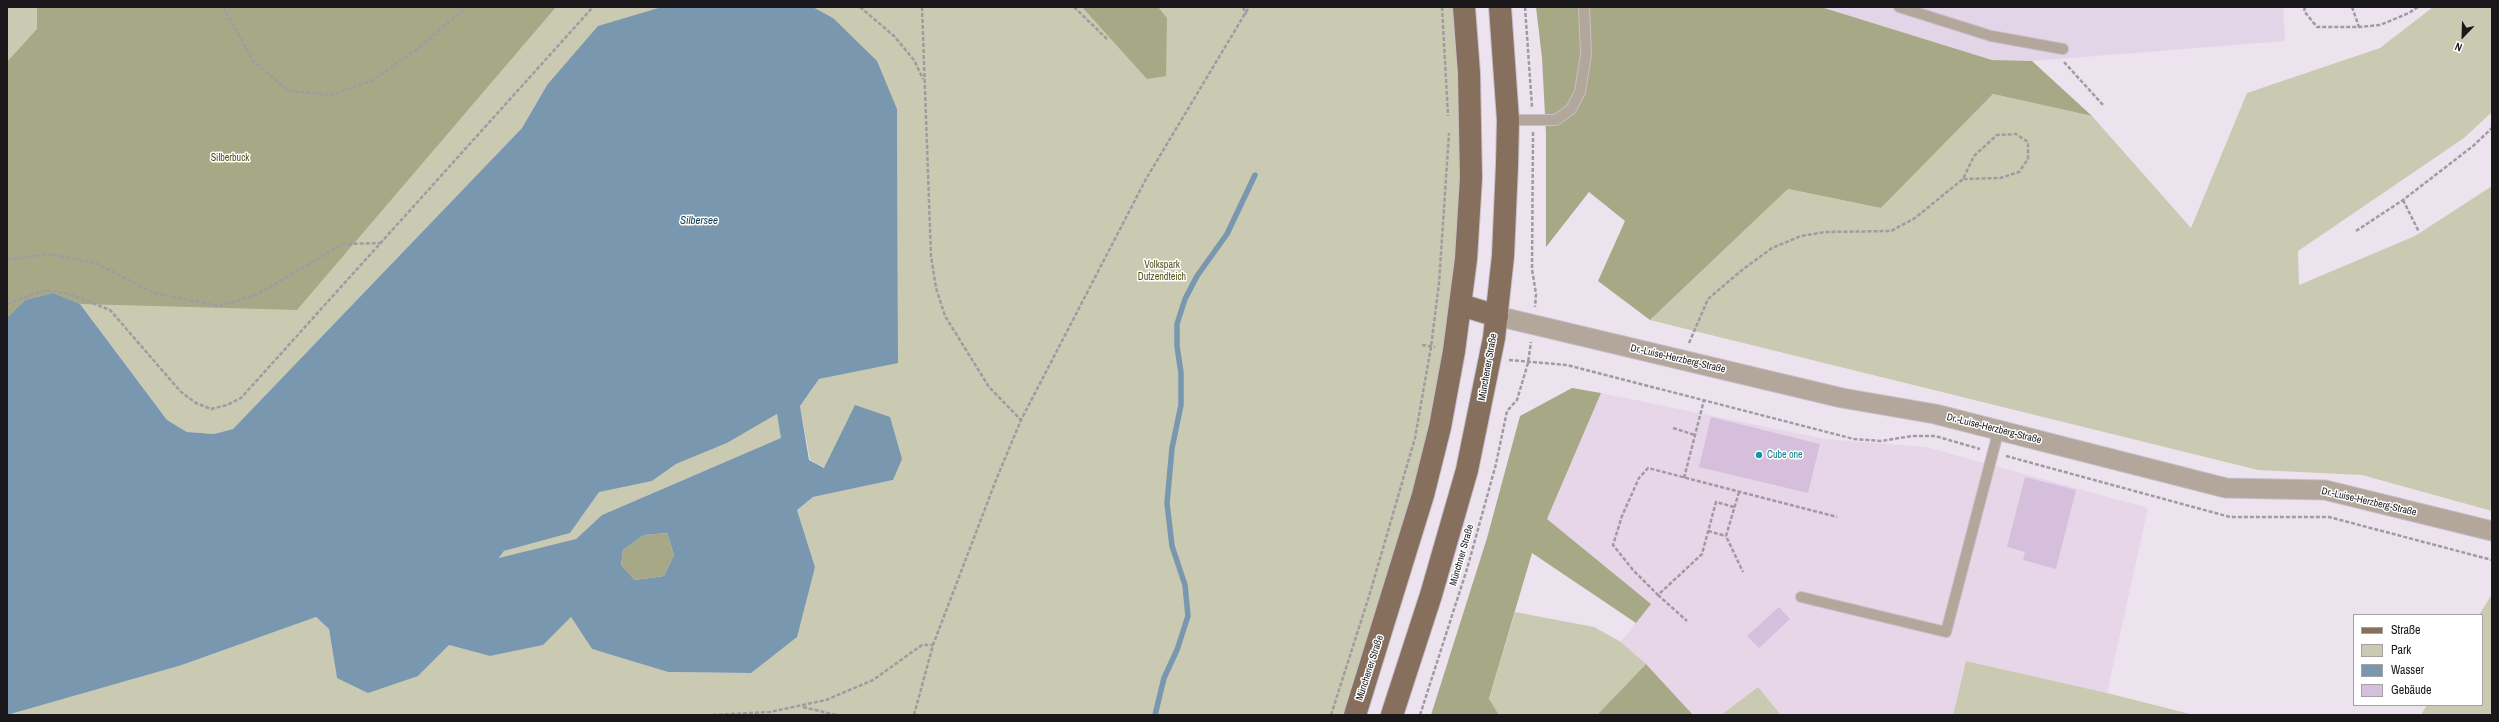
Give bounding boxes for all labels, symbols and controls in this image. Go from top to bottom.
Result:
north arrow [2443,16,2483,56]
text: N [2453,39,2464,55]
park label: Silberbuck [211,152,249,164]
water label: Silbersee [680,214,718,228]
park label: Volkspark Dutzendteich [1138,259,1186,282]
street label: Münchener Straße [1476,333,1500,401]
street label: Dr.-Luise-Herzberg-Straße [1629,342,1727,376]
street label: Dr.-Luise-Herzberg-Straße [1945,411,2043,447]
place label: Cube one [1767,449,1803,461]
marker: Cube one [1754,450,1764,460]
street label: Dr.-Luise-Herzberg-Straße [2320,485,2418,519]
street label: Münchner Straße [1448,523,1476,587]
legend [2353,614,2483,706]
text: Straße [2391,622,2421,638]
street label: Münchener Straße [1354,634,1386,702]
text: Park [2391,642,2411,658]
text: Wasser [2391,662,2424,678]
text: Gebäude [2391,682,2432,698]

